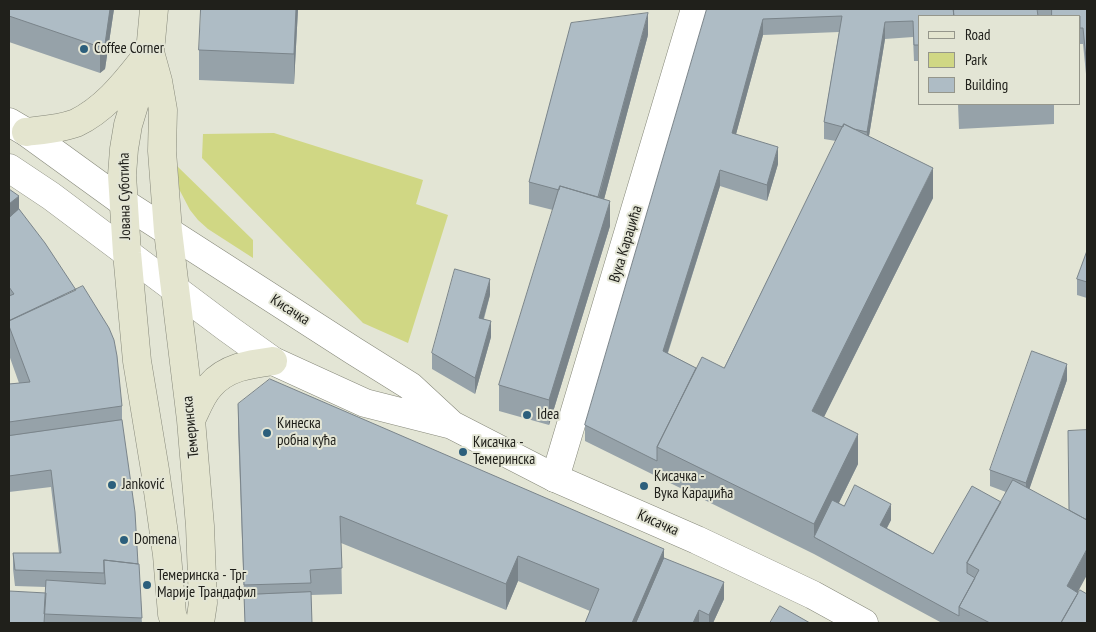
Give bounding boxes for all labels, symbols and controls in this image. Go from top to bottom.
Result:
legend [918,15,1081,105]
text: Road [965,25,991,44]
place label: Coffee Corner [94,40,164,58]
marker: Coffee Corner [78,43,90,55]
text: Park [965,50,987,69]
text: Building [965,75,1008,94]
street label: Јована Суботића [115,152,135,240]
street label: Вука Караџића [606,203,646,285]
street label: Кисачка [267,291,313,329]
street label: Темеринска [179,395,203,459]
place label: Idea [537,406,559,424]
marker: Idea [521,409,533,421]
place label: Кинеска робна кућа [277,415,336,450]
marker: Кинеска робна кућа [261,427,273,439]
place label: Кисачка - Темеринска [473,434,535,469]
marker: Кисачка - Темеринска [457,446,469,458]
place label: Кисачка - Вука Караџића [654,468,733,503]
place label: Janković [122,476,165,494]
marker: Janković [106,479,118,491]
marker: Кисачка - Вука Караџића [638,480,650,492]
street label: Кисачка [635,506,681,540]
place label: Domena [134,531,177,549]
marker: Domena [118,534,130,546]
place label: Темеринска - Трг Марије Трандафил [157,567,256,602]
marker: Темеринска - Трг Марије Трандафил [141,579,153,591]

